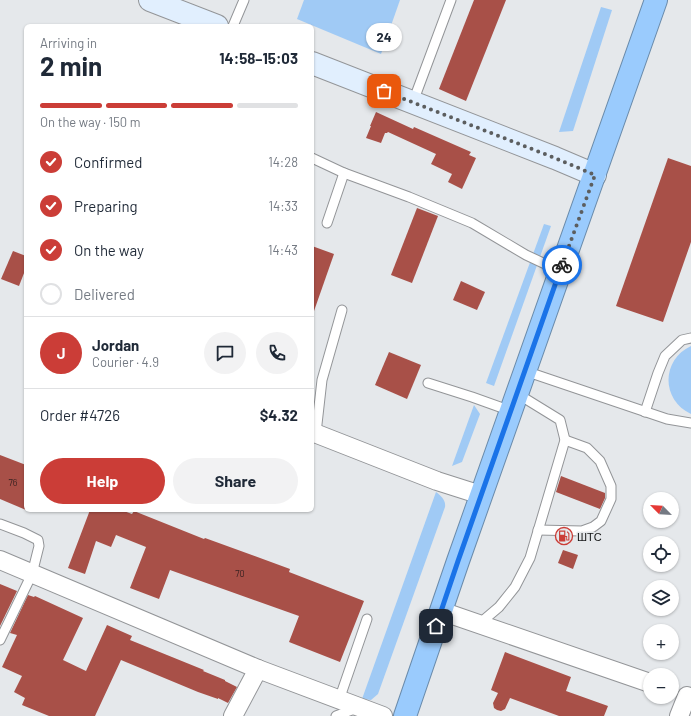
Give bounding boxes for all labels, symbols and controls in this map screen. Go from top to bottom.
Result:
callout: 24 [366,23,402,51]
text: 24 [376,29,392,45]
text: Arriving in [40,35,97,51]
text: 14:58–15:03 [219,49,298,67]
text: 2 min [40,50,102,81]
pin [367,74,401,108]
icon: bag [373,80,395,102]
text: On the way · 150 m [40,114,141,130]
icon: check [40,151,62,173]
text: Confirmed [74,153,142,171]
text: 14:28 [268,154,298,170]
icon: check [40,195,62,217]
text: Preparing [74,197,138,215]
text: 14:33 [268,198,298,214]
icon: check [40,239,62,261]
text: On the way [74,241,144,259]
text: 14:43 [268,242,298,258]
courier [542,245,582,285]
icon: bike [551,254,573,276]
text: Delivered [74,285,135,303]
button: chat [204,332,246,374]
button: phone [256,332,298,374]
text: Jordan [92,336,139,354]
text: J [57,344,65,362]
text: Courier · 4.9 [92,354,159,370]
text: Order #4726 [40,406,120,424]
text: $4.32 [260,406,298,424]
button: Help [40,458,165,504]
button: Share [173,458,298,504]
house number: 76 [9,477,18,488]
north arrow [643,492,679,528]
map controls [643,492,679,704]
fuel station icon: ШТС [554,526,574,546]
place label: ШТС [577,530,602,543]
button: locate [643,536,679,572]
house number: 70 [235,568,245,579]
button: layers [643,580,679,616]
pin [419,609,453,643]
icon: home [425,615,447,637]
button: + [643,624,679,660]
button: − [643,668,679,704]

